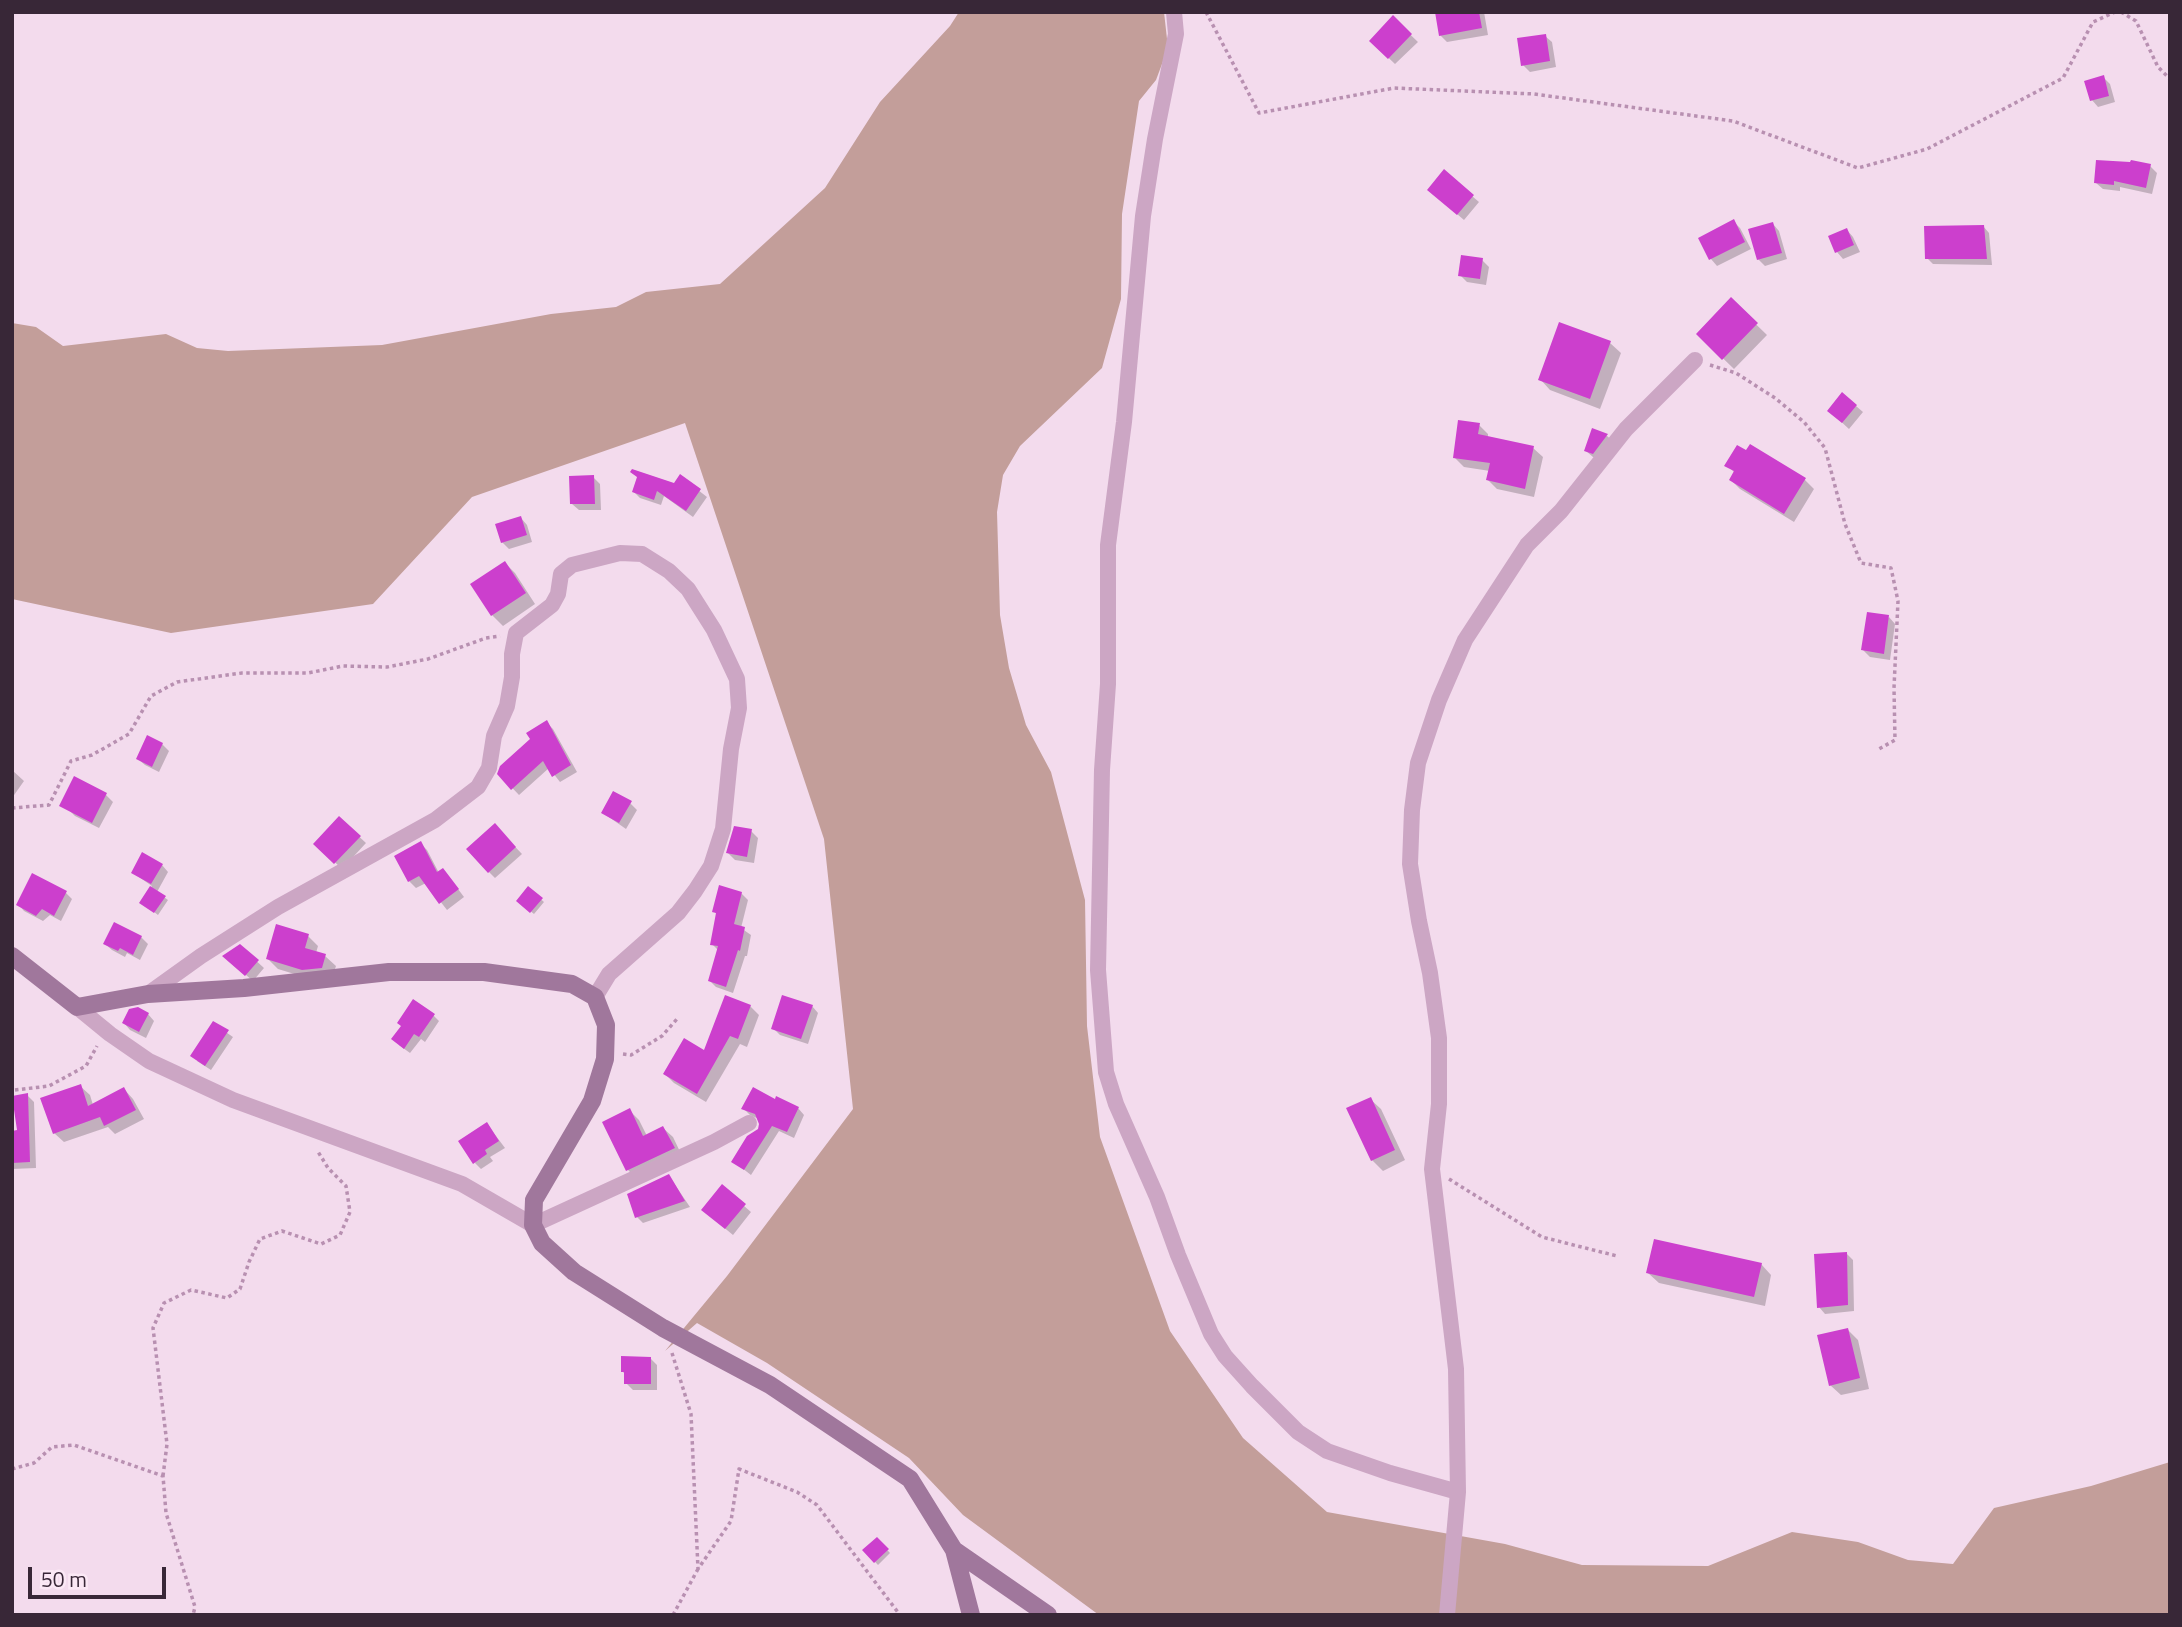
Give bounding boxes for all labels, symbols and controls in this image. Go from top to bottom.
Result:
scale bar [32,1554,170,1598]
text: 50 m [41,1563,87,1595]

